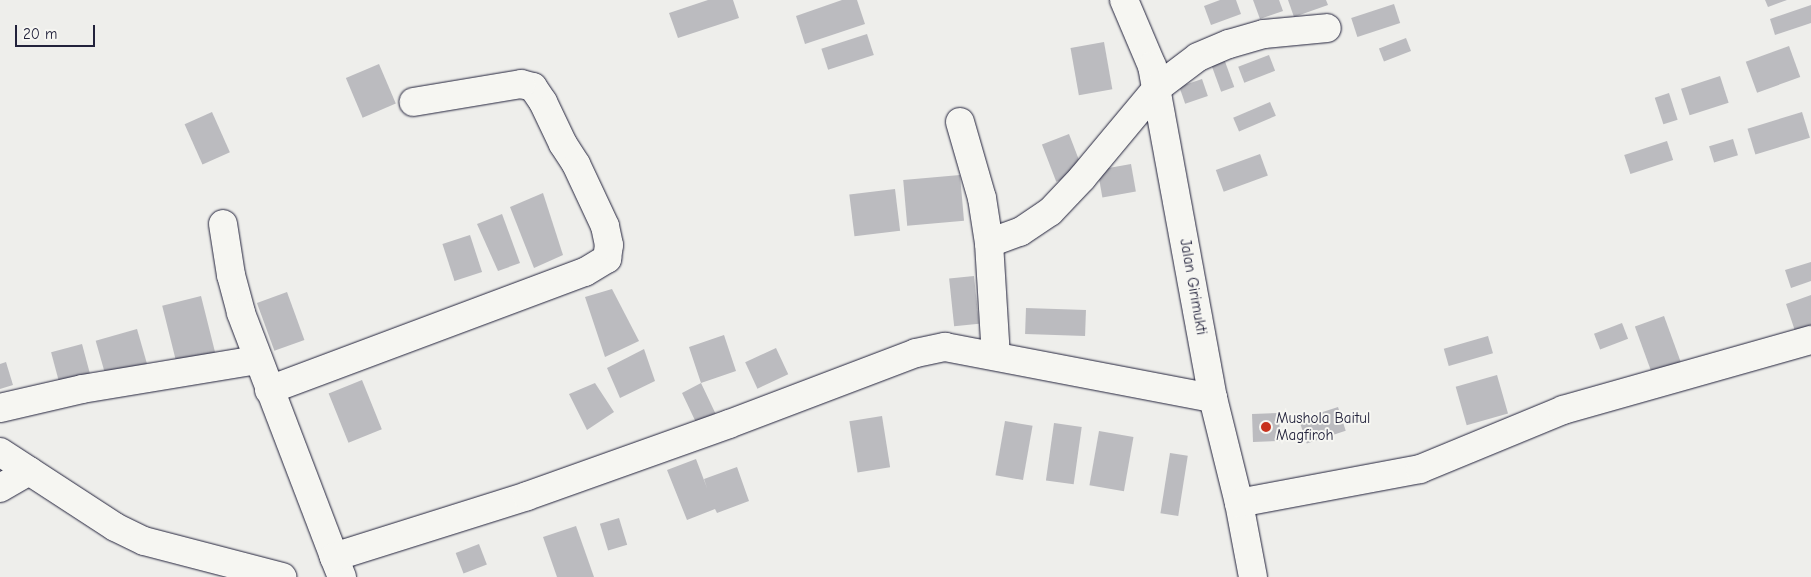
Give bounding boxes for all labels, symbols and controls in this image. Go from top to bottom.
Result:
scale bar [18,15,98,47]
text: 20 m [23,25,57,43]
street label: Jalan Girimukti [1176,237,1210,337]
place label: Mushola Baitul Magfiroh [1276,409,1370,444]
marker: Mushola Baitul Magfiroh [1260,421,1272,433]

